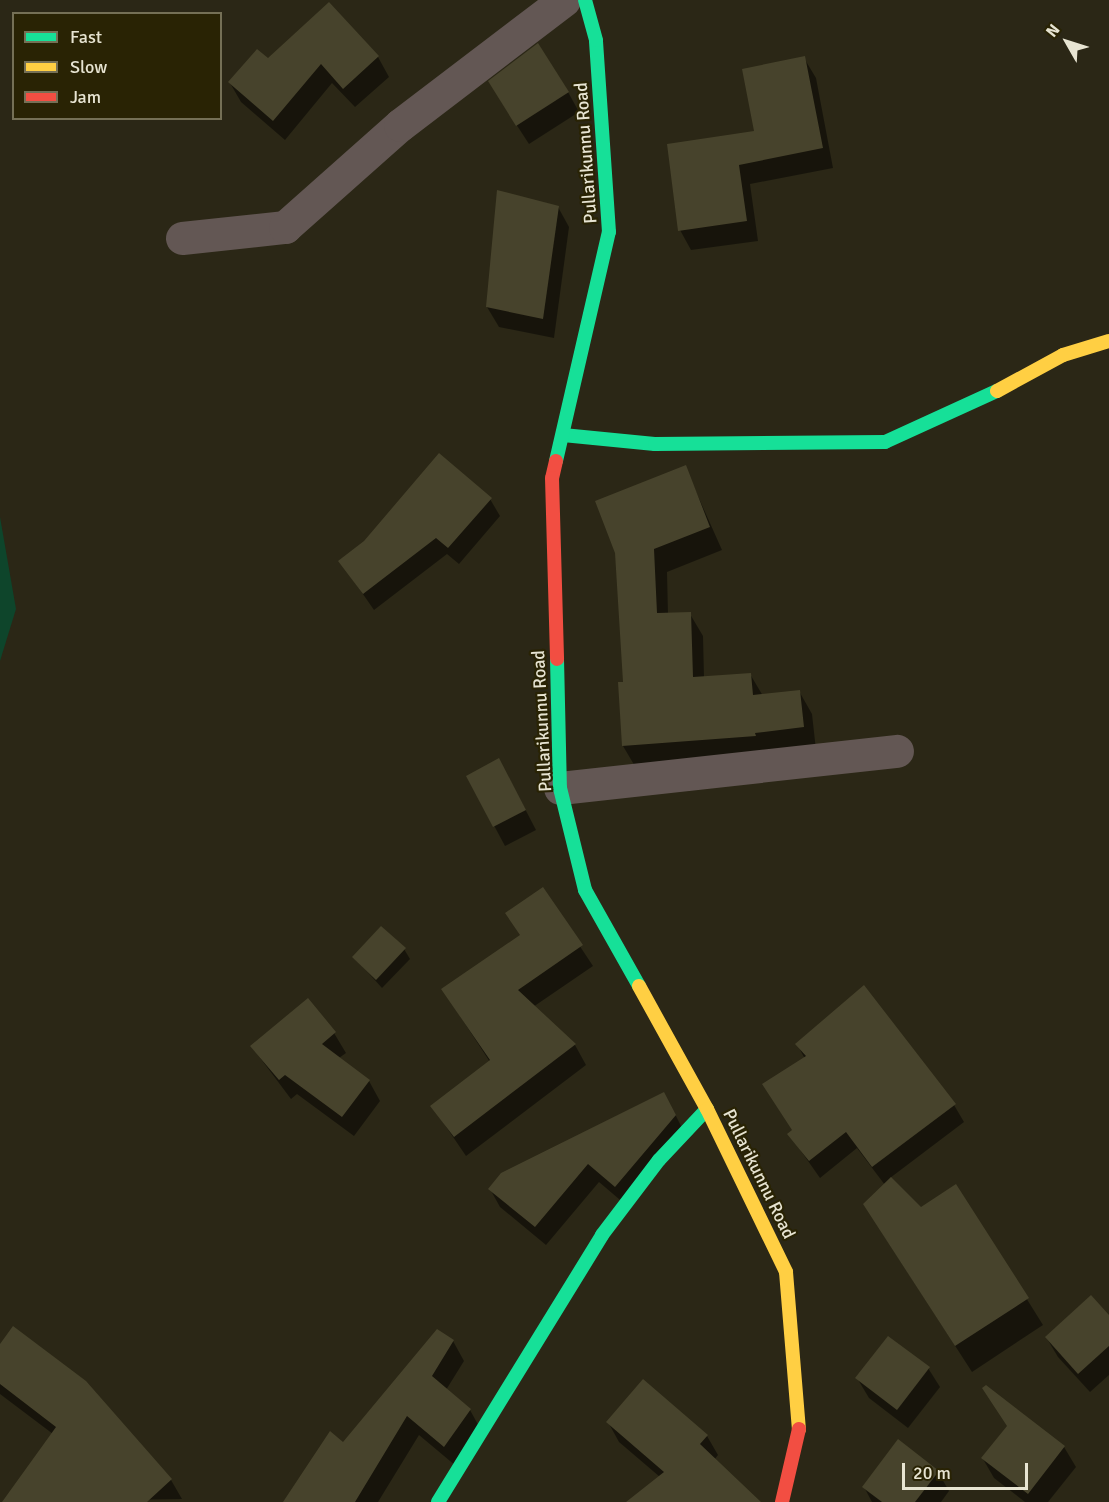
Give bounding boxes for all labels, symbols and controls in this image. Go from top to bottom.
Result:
legend [12,12,222,120]
north arrow [1037,12,1097,72]
text: N [1042,20,1064,41]
text: Fast [70,26,102,48]
text: Slow [70,56,107,78]
street label: Pullarikunnu Road [570,82,602,224]
text: Jam [70,86,101,108]
street label: Pullarikunnu Road [528,650,556,792]
street label: Pullarikunnu Road [718,1106,800,1242]
scale bar [905,1451,1031,1489]
text: 20 m [913,1462,951,1484]

